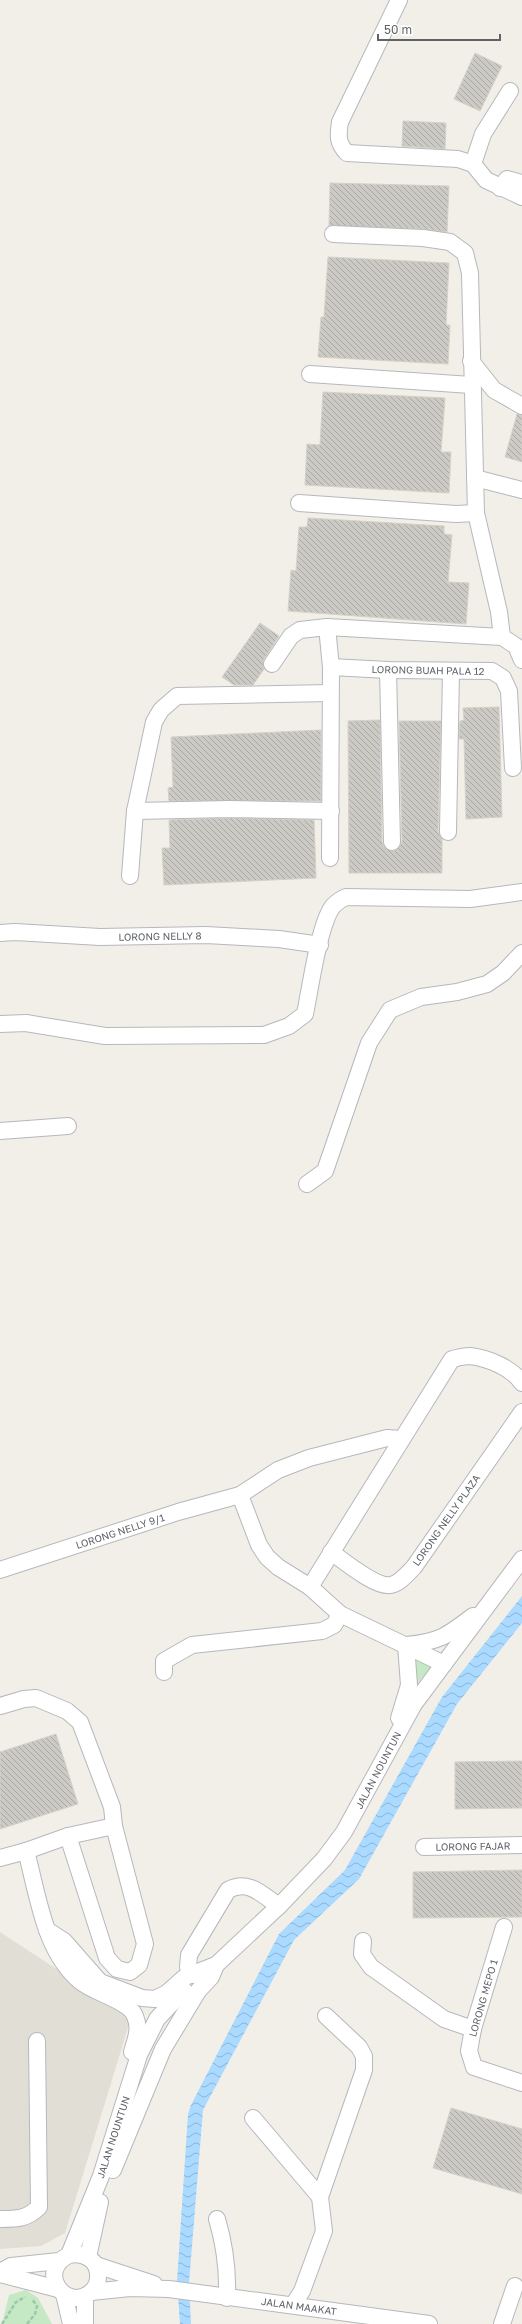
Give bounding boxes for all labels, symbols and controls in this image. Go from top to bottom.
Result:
scale bar [378,16,500,42]
text: 50 m [384,22,412,37]
street label: LORONG BUAH PALA 12 [371,663,485,677]
street label: LORONG NELLY 8 [118,929,202,943]
street label: LORONG NELLY PLAZA [410,1472,482,1568]
street label: LORONG NELLY 9/1 [74,1511,166,1551]
street label: JALAN NOUNTUN [353,1729,403,1811]
street label: LORONG FAJAR [435,1839,511,1853]
street label: LORONG MEPO 1 [466,1958,500,2038]
street label: JALAN NOUNTUN [94,2094,132,2180]
street label: JALAN MAAKAT [260,2295,338,2317]

